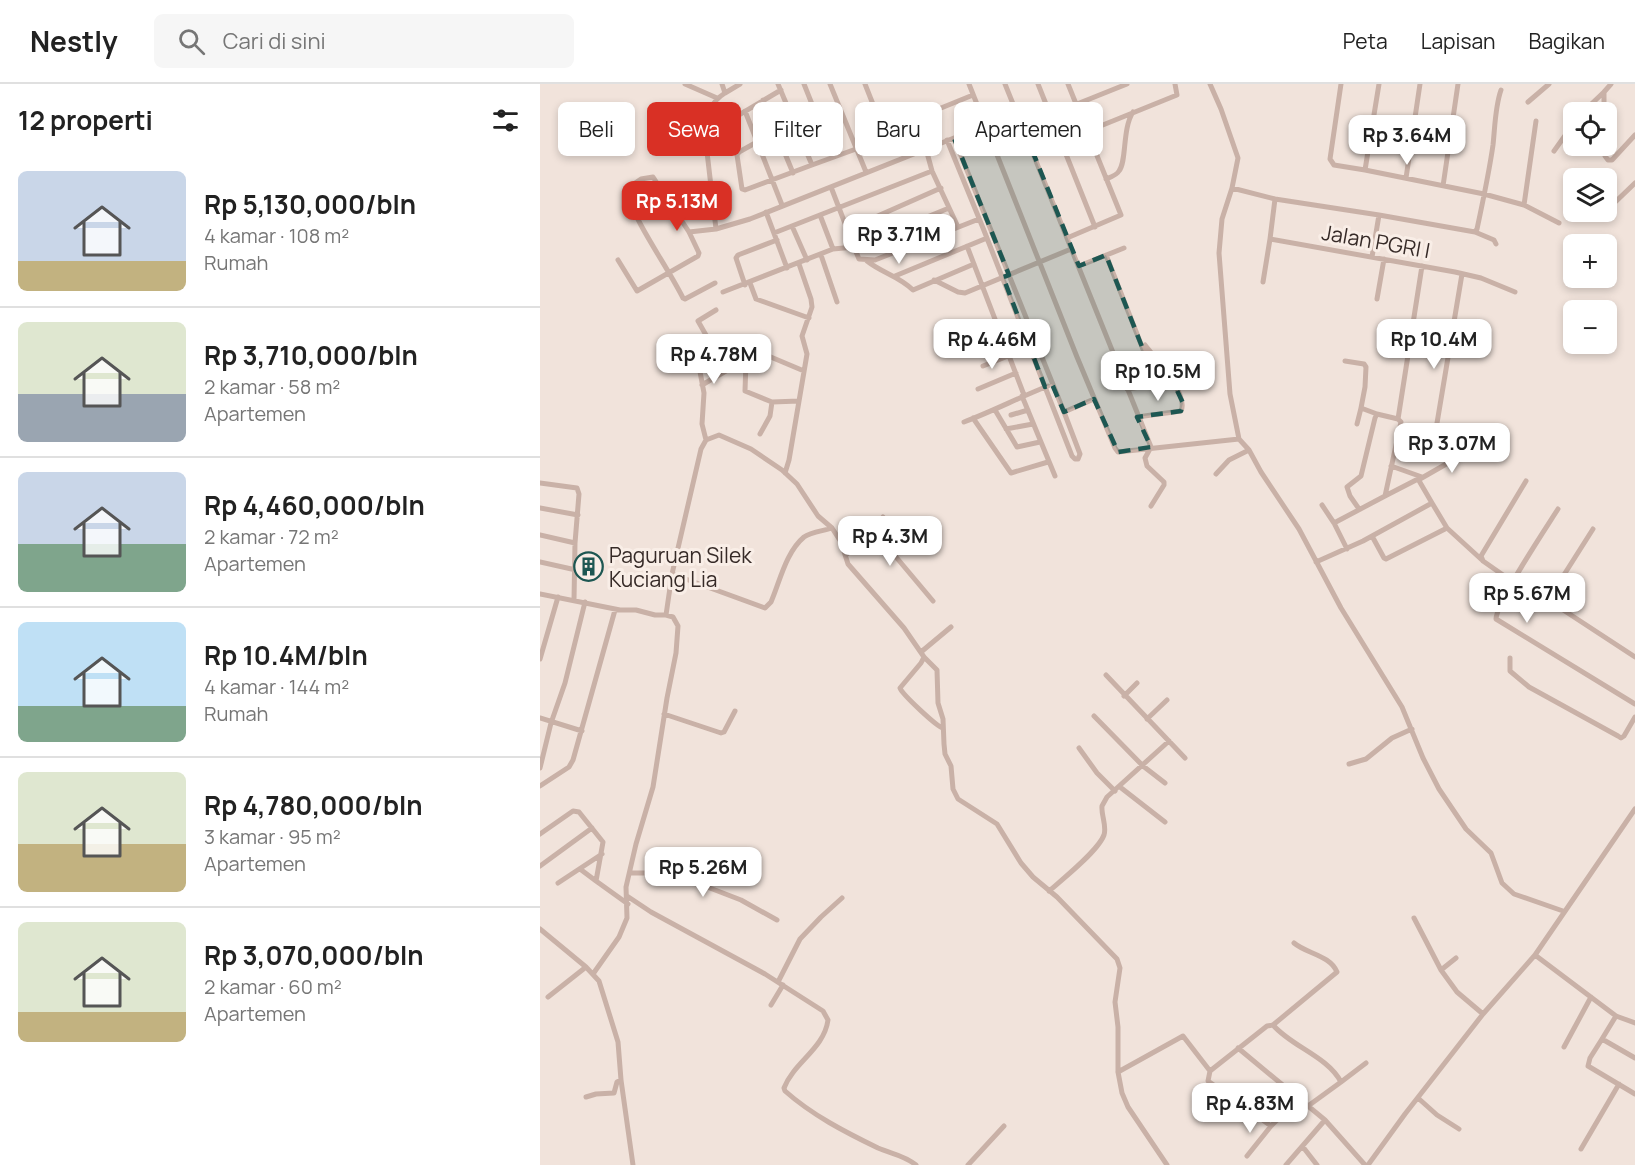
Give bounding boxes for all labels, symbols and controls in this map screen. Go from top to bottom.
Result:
search box [154,14,574,68]
text: Nestly [30,22,118,60]
icon: search [175,25,208,58]
text: Cari di sini [223,26,326,56]
text: Peta [1343,27,1388,55]
text: Lapisan [1421,27,1496,55]
text: Bagikan [1529,27,1605,55]
text: 12 properti [18,102,153,138]
chip: Beli [558,102,635,156]
chip: Sewa [647,102,741,156]
chip: Filter [753,102,843,156]
chip: Baru [855,102,942,156]
chip: Apartemen [954,102,1103,156]
map controls [1563,102,1617,354]
button: locate [1563,102,1617,156]
icon: filters [489,104,522,137]
pin: Rp 3.64M [1345,115,1469,166]
text: Rp 3.64M [1363,121,1451,148]
button: layers [1563,168,1617,222]
pin: Rp 5.13M [615,181,739,232]
text: Rp 5,130,000/bln [204,186,416,222]
text: Rp 5.13M [636,187,718,214]
icon: home [66,195,138,267]
pin: Rp 3.71M [837,214,961,265]
street label: Jalan PGRI I [1320,218,1432,264]
text: Rp 3.71M [857,220,941,247]
text: 4 kamar · 108 m² [204,222,349,249]
button: + [1563,234,1617,288]
text: Rumah [204,249,268,276]
button: − [1563,300,1617,354]
pin: Rp 4.46M [930,319,1054,370]
pin: Rp 10.4M [1372,319,1496,370]
text: Rp 4.46M [947,325,1037,352]
text: Rp 10.4M [1391,325,1477,352]
pin: Rp 4.78M [652,334,776,385]
text: Rp 3,710,000/bln [204,337,418,373]
text: Rp 4.78M [670,340,758,367]
icon: home [66,346,138,418]
pin: Rp 10.5M [1096,351,1220,402]
text: Rp 10.5M [1115,357,1201,384]
text: 2 kamar · 58 m² [204,373,340,400]
text: Apartemen [204,400,306,427]
pin: Rp 3.07M [1390,423,1514,474]
text: Rp 3.07M [1408,429,1496,456]
text: Rp 4,460,000/bln [204,487,425,523]
icon: home [66,496,138,568]
pin: Rp 4.3M [835,516,945,567]
text: Rp 4.3M [852,522,928,549]
text: 2 kamar · 72 m² [204,523,339,550]
place label: Paguruan Silek Kuciang Lia [609,541,752,593]
text: Apartemen [204,550,306,577]
building icon: Paguruan Silek Kuciang Lia [572,551,604,583]
pin: Rp 5.67M [1465,573,1589,624]
text: Rp 5.67M [1483,579,1571,606]
text: Rp 10.4M/bln [204,637,368,673]
icon: home [66,646,138,718]
text: 4 kamar · 144 m² [204,673,349,700]
text: Rumah [204,700,268,727]
text: Rp 4,780,000/bln [204,787,423,823]
icon: home [66,796,138,868]
text: 3 kamar · 95 m² [204,823,341,850]
pin: Rp 5.26M [641,847,765,898]
text: Apartemen [204,850,306,877]
text: Rp 5.26M [659,853,747,880]
text: Rp 3,070,000/bln [204,937,424,973]
icon: home [66,946,138,1018]
text: 2 kamar · 60 m² [204,973,342,1000]
text: Apartemen [204,1000,306,1027]
pin: Rp 4.83M [1188,1083,1312,1134]
text: Rp 4.83M [1206,1089,1294,1116]

